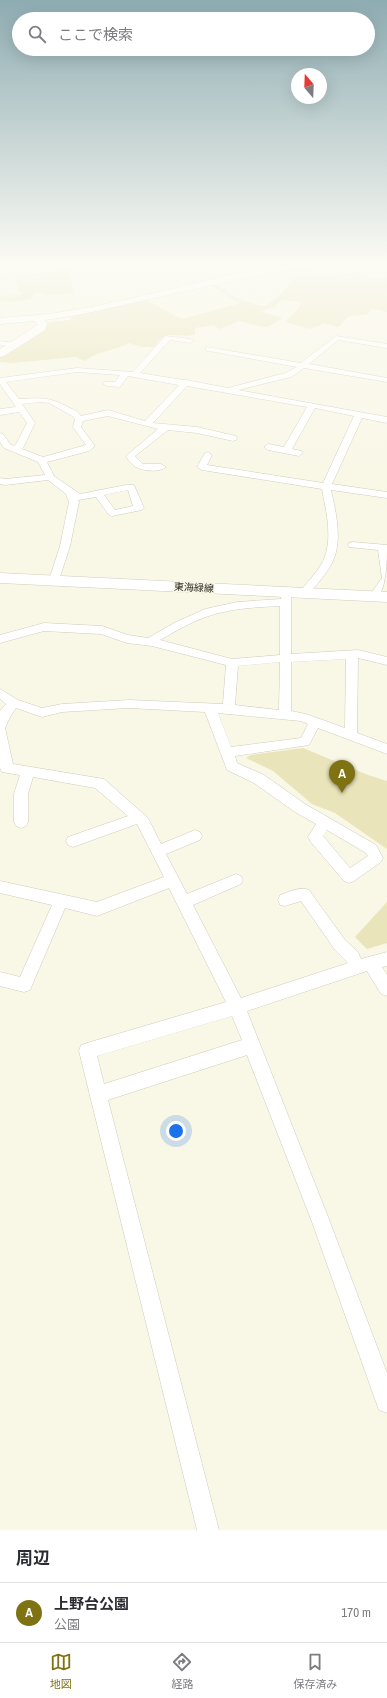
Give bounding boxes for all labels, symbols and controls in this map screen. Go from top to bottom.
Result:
search box [12,12,375,56]
icon: search [26,23,48,45]
text: ここで検索 [58,24,133,45]
north arrow [291,68,327,104]
street label: 東海緑線 [174,580,214,595]
pin: A [329,760,355,793]
your location [166,1121,186,1141]
text: 周辺 [16,1546,50,1569]
text: 上野台公園 [54,1593,129,1614]
text: A [25,1604,33,1621]
text: 170 m [341,1604,371,1621]
text: 公園 [54,1616,80,1633]
tab: 地図 [50,1651,72,1691]
tab: 経路 [171,1651,193,1691]
tab: 保存済み [293,1651,337,1691]

